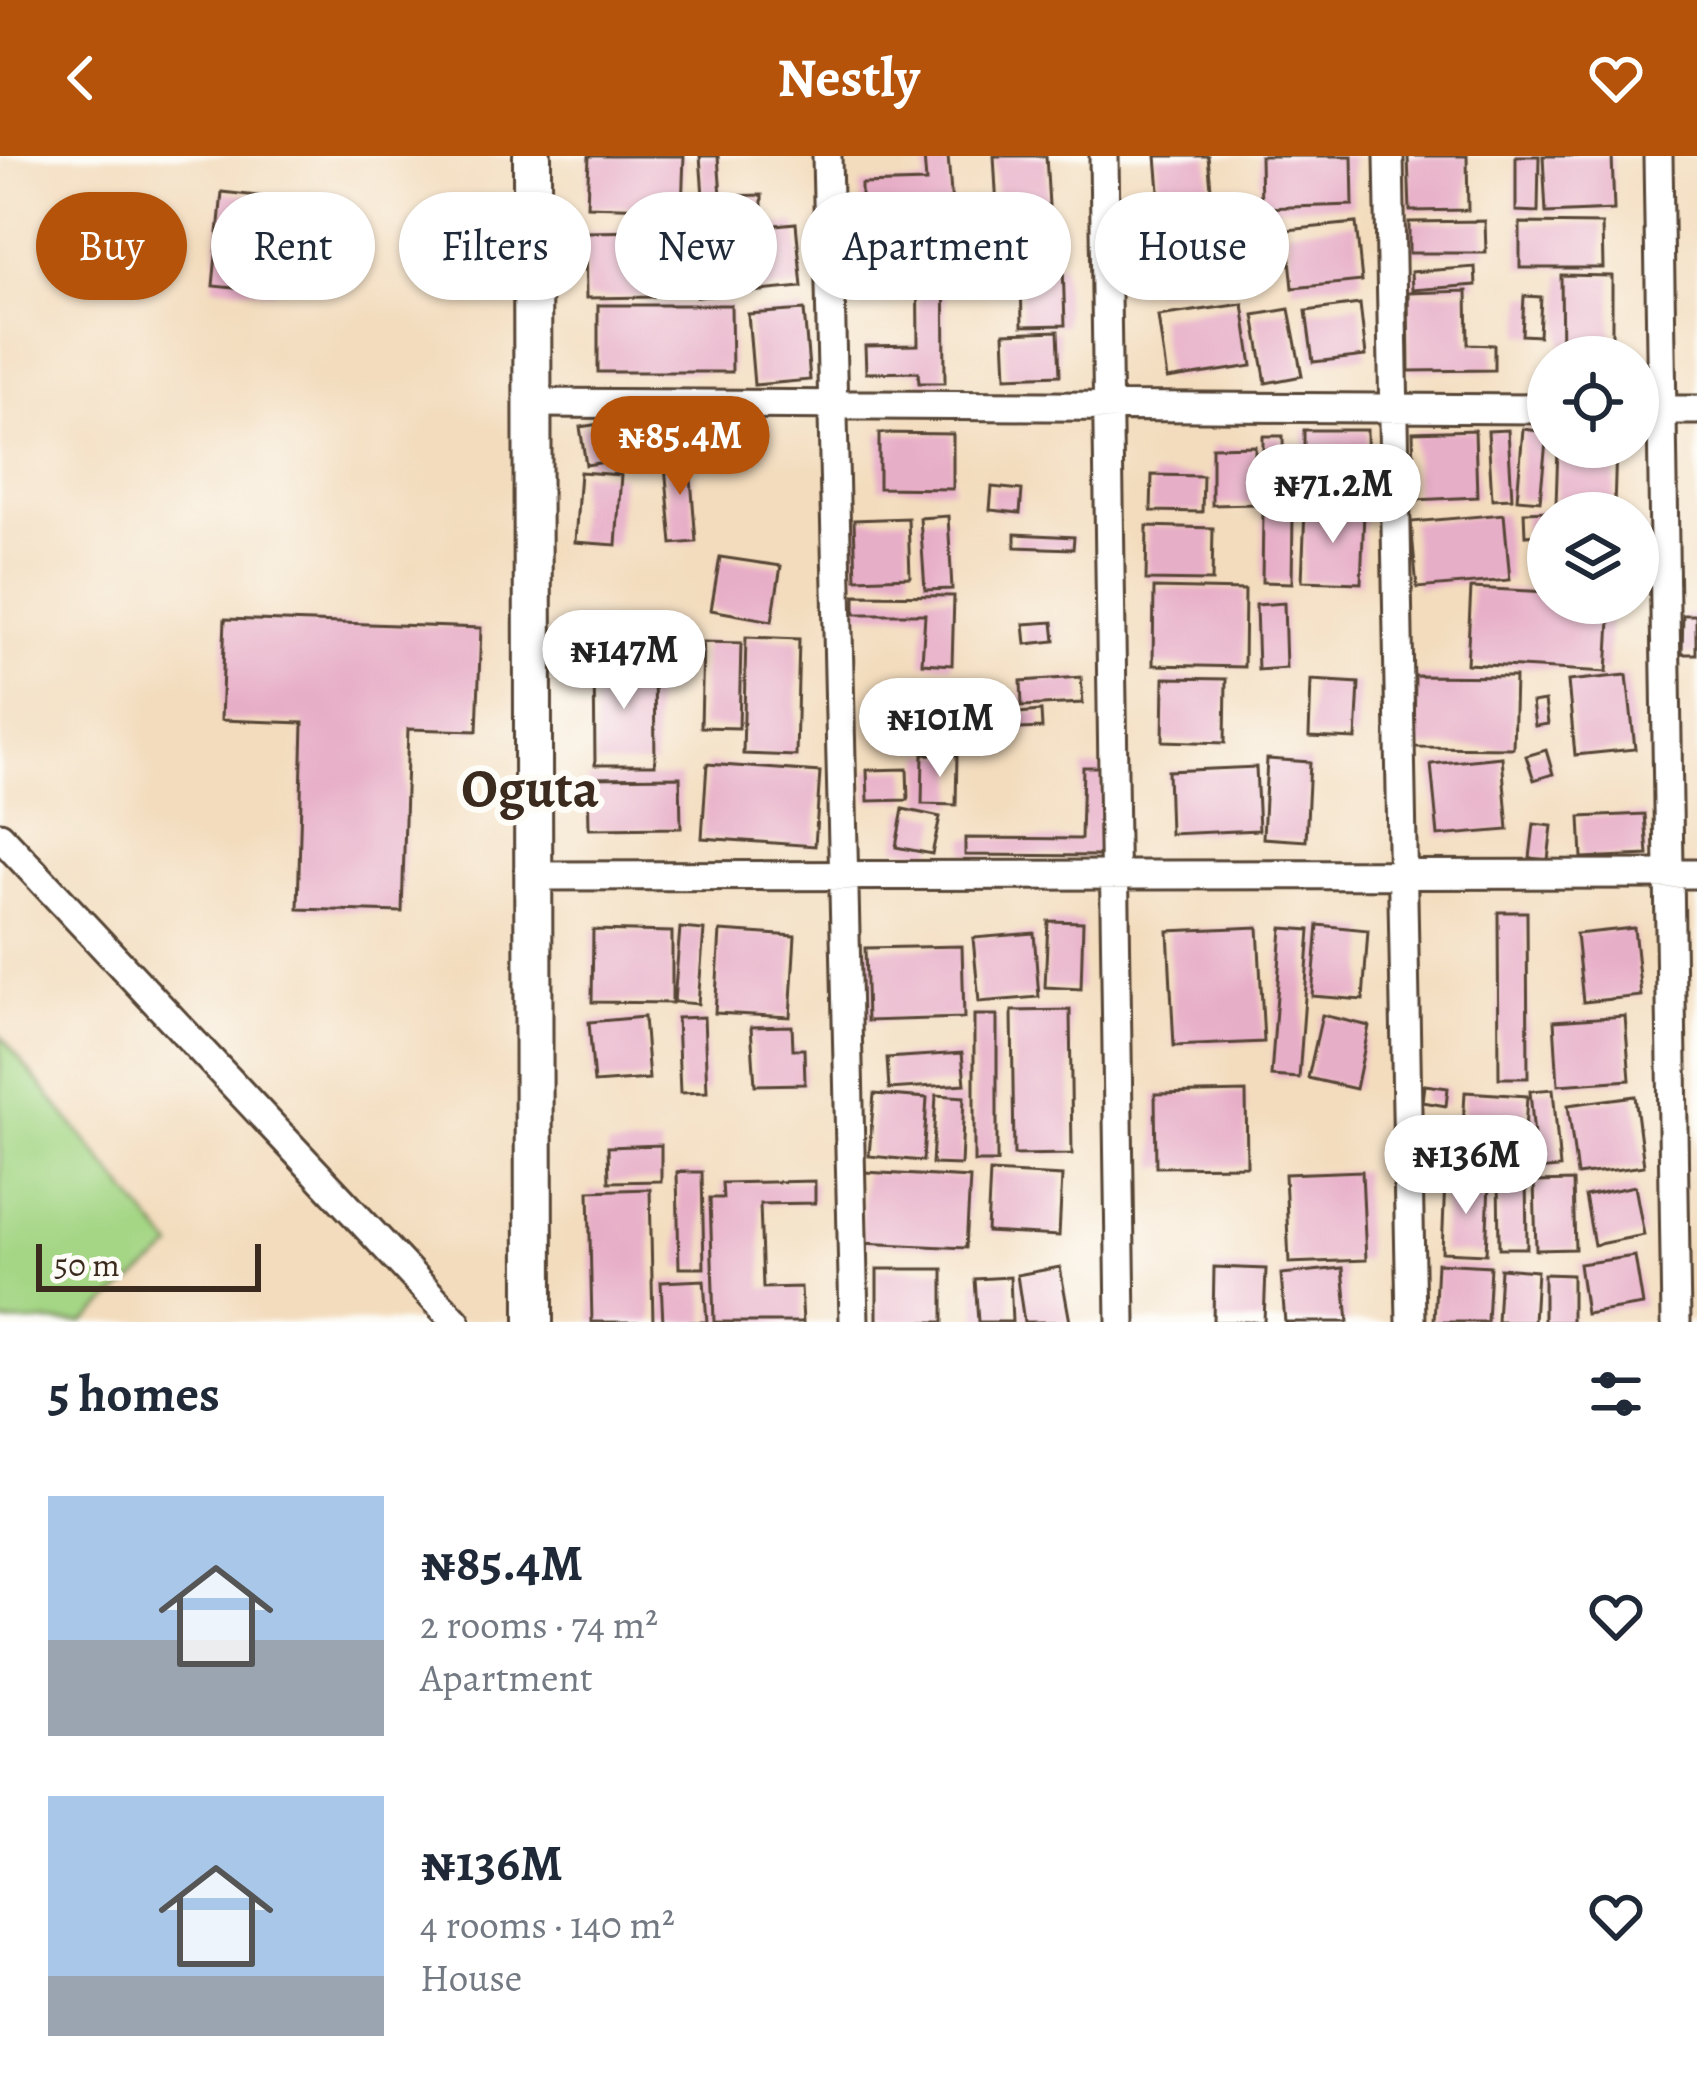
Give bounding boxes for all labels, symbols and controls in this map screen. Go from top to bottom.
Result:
text: Nestly [777,41,920,115]
icon: back [48,45,114,111]
icon: heart [1583,45,1649,111]
chip: Buy [36,192,187,300]
chip: Rent [211,192,375,300]
chip: Filters [399,192,591,300]
chip: New [615,192,777,300]
chip: Apartment [801,192,1071,300]
chip: House [1095,192,1289,300]
map controls [1527,336,1659,624]
button: locate [1527,336,1659,468]
pin: ₦85.4M [582,396,778,498]
text: ₦85.4M [618,408,742,461]
pin: ₦71.2M [1235,444,1431,546]
text: ₦71.2M [1273,456,1393,509]
button: layers [1527,492,1659,624]
pin: ₦147M [540,610,708,712]
text: ₦147M [569,622,679,675]
pin: ₦101M [856,678,1024,780]
text: ₦101M [886,690,994,743]
district label: Oguta [461,752,599,826]
pin: ₦136M [1382,1115,1550,1217]
text: ₦136M [1411,1127,1521,1180]
scale bar [36,1238,261,1291]
text: 50 m [54,1242,120,1287]
text: 5 homes [48,1359,220,1429]
icon: filters [1583,1361,1649,1427]
text: ₦85.4M [420,1528,583,1598]
icon: home [144,1544,288,1688]
icon: heart [1583,1583,1649,1649]
text: 2 rooms · 74 m² [420,1598,658,1651]
text: Apartment [420,1651,593,1704]
text: ₦136M [420,1828,563,1898]
icon: home [144,1844,288,1988]
icon: heart [1583,1883,1649,1949]
text: 4 rooms · 140 m² [420,1898,675,1951]
text: House [420,1951,522,2004]

